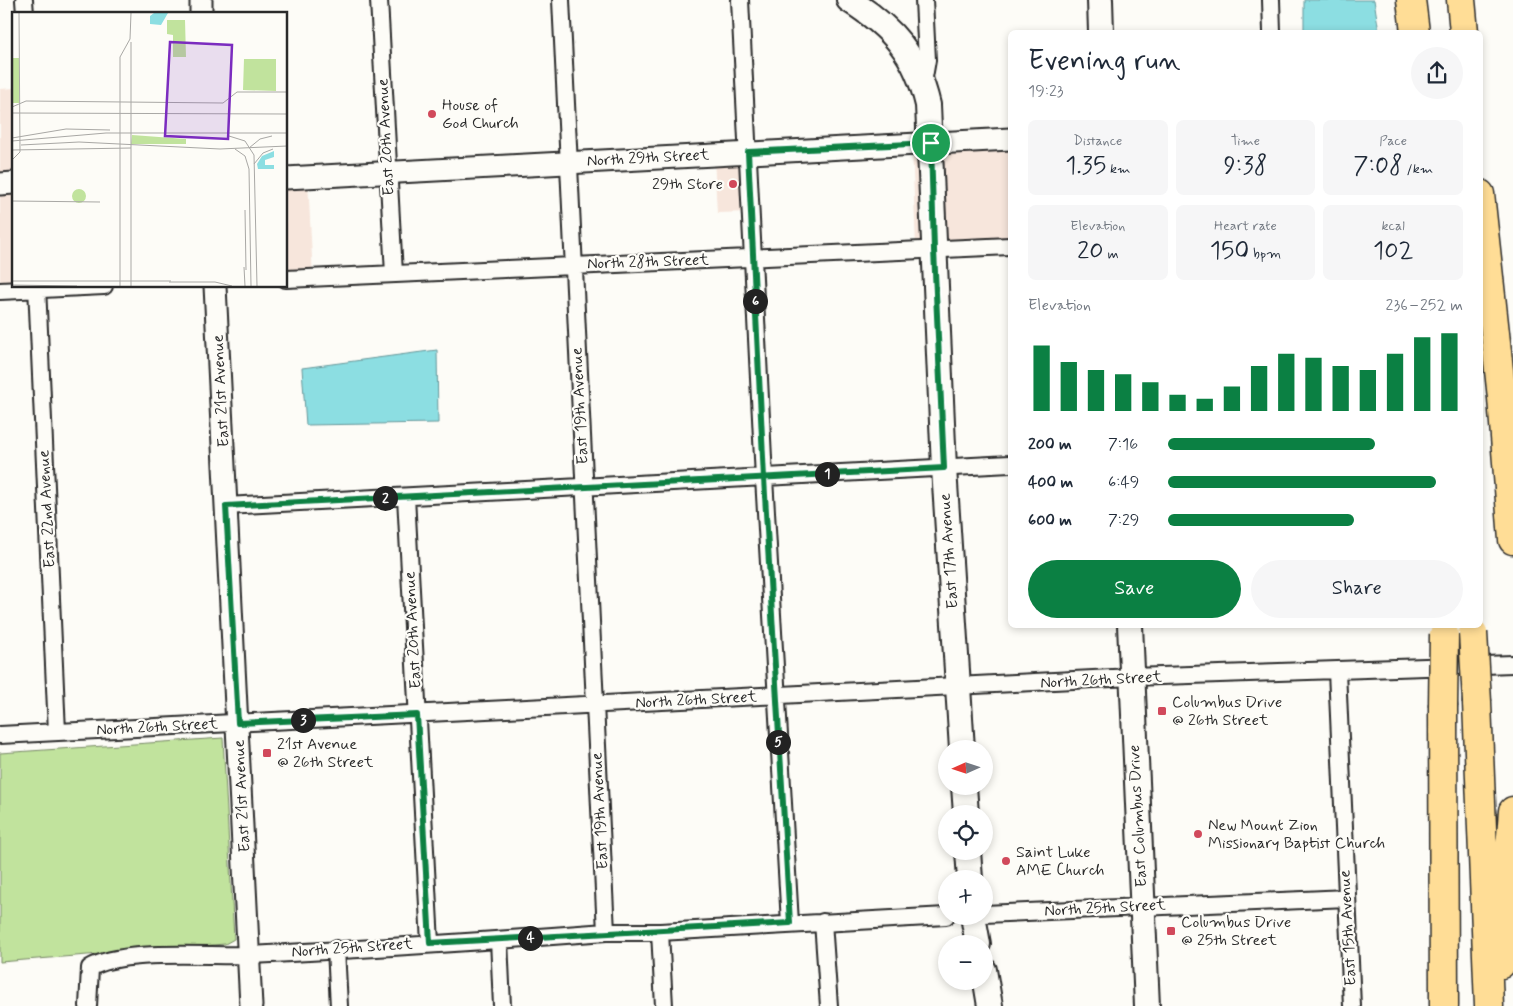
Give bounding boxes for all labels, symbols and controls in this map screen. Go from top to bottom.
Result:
inset map [12,12,288,288]
text: Evening run [1028,43,1181,80]
button: share [1411,47,1463,99]
street label: East 20th Avenue [372,78,400,196]
text: 19:23 [1028,81,1064,102]
place label: House of God Church [442,95,519,134]
marker: House of God Church [426,108,438,120]
pin [910,122,952,164]
icon: arrive [917,129,945,157]
text: Distance [1073,132,1122,150]
text: Time [1231,132,1260,150]
text: Pace [1379,132,1407,150]
street label: North 29th Street [586,144,710,172]
text: 1.35 [1065,150,1106,183]
text: 9:38 [1224,150,1267,183]
text: 7:08 [1353,150,1403,183]
text: km [1106,160,1130,178]
text: /km [1403,160,1433,178]
place label: 29th Store [652,174,723,195]
marker: 29th Store [727,178,739,190]
text: Elevation [1070,217,1125,235]
text: Heart rate [1214,217,1277,235]
text: kcal [1381,217,1405,235]
text: 20 [1077,235,1104,268]
text: 150 [1210,235,1249,268]
text: 102 [1373,235,1413,268]
text: m [1104,245,1119,263]
text: bpm [1249,245,1281,263]
street label: North 28th Street [587,249,710,275]
pin: 6 [742,288,768,314]
text: 6 [752,292,759,310]
text: Elevation [1028,295,1091,316]
text: 236–252 m [1386,295,1463,316]
street label: East 21st Avenue [208,334,234,448]
street label: East 19th Avenue [566,347,594,465]
text: 200 m [1028,434,1072,455]
text: 7:16 [1108,434,1138,455]
street label: East 22nd Avenue [33,449,61,569]
pin: 1 [814,462,840,486]
text: 1 [824,465,831,483]
text: 400 m [1028,472,1073,493]
text: 6:49 [1108,472,1139,493]
pin: 2 [372,486,398,510]
text: 2 [382,489,389,507]
street label: East 17th Avenue [934,492,964,609]
text: 600 m [1028,510,1072,531]
text: 7:29 [1108,510,1139,531]
button: Save [1028,560,1241,618]
button: Share [1251,560,1463,618]
street label: East 20th Avenue [399,571,427,689]
street label: North 26th Street [1040,666,1163,694]
street label: North 26th Street [635,686,758,714]
place label: Columbus Drive @ 26th Street [1172,692,1282,731]
marker: Columbus Drive @ 26th Street [1156,705,1168,717]
pin: 3 [290,708,316,732]
text: 3 [300,711,307,729]
street label: North 26th Street [96,713,219,741]
pin: 5 [766,730,790,754]
text: 5 [774,733,783,751]
place label: 21st Avenue @ 26th Street [277,734,374,773]
street label: East 21st Avenue [229,739,255,853]
north arrow [938,740,992,795]
map controls [938,740,993,990]
street label: East Columbus Drive [1124,744,1152,888]
marker: 21st Avenue @ 26th Street [261,747,273,759]
street label: East 19th Avenue [586,752,614,870]
button: locate [938,805,993,860]
place label: New Mount Zion Missionary Baptist Church [1208,815,1385,854]
marker: New Mount Zion Missionary Baptist Church [1192,828,1204,840]
place label: Saint Luke AME Church [1016,842,1104,881]
marker: Saint Luke AME Church [1000,855,1012,867]
street label: East 15th Avenue [1334,869,1362,987]
button: + [938,870,993,925]
street label: North 25th Street [1044,894,1167,922]
place label: Columbus Drive @ 25th Street [1181,912,1291,951]
marker: Columbus Drive @ 25th Street [1165,925,1177,937]
pin: 4 [518,926,542,950]
text: 4 [526,929,535,947]
street label: North 25th Street [291,933,414,963]
button: − [938,935,993,990]

